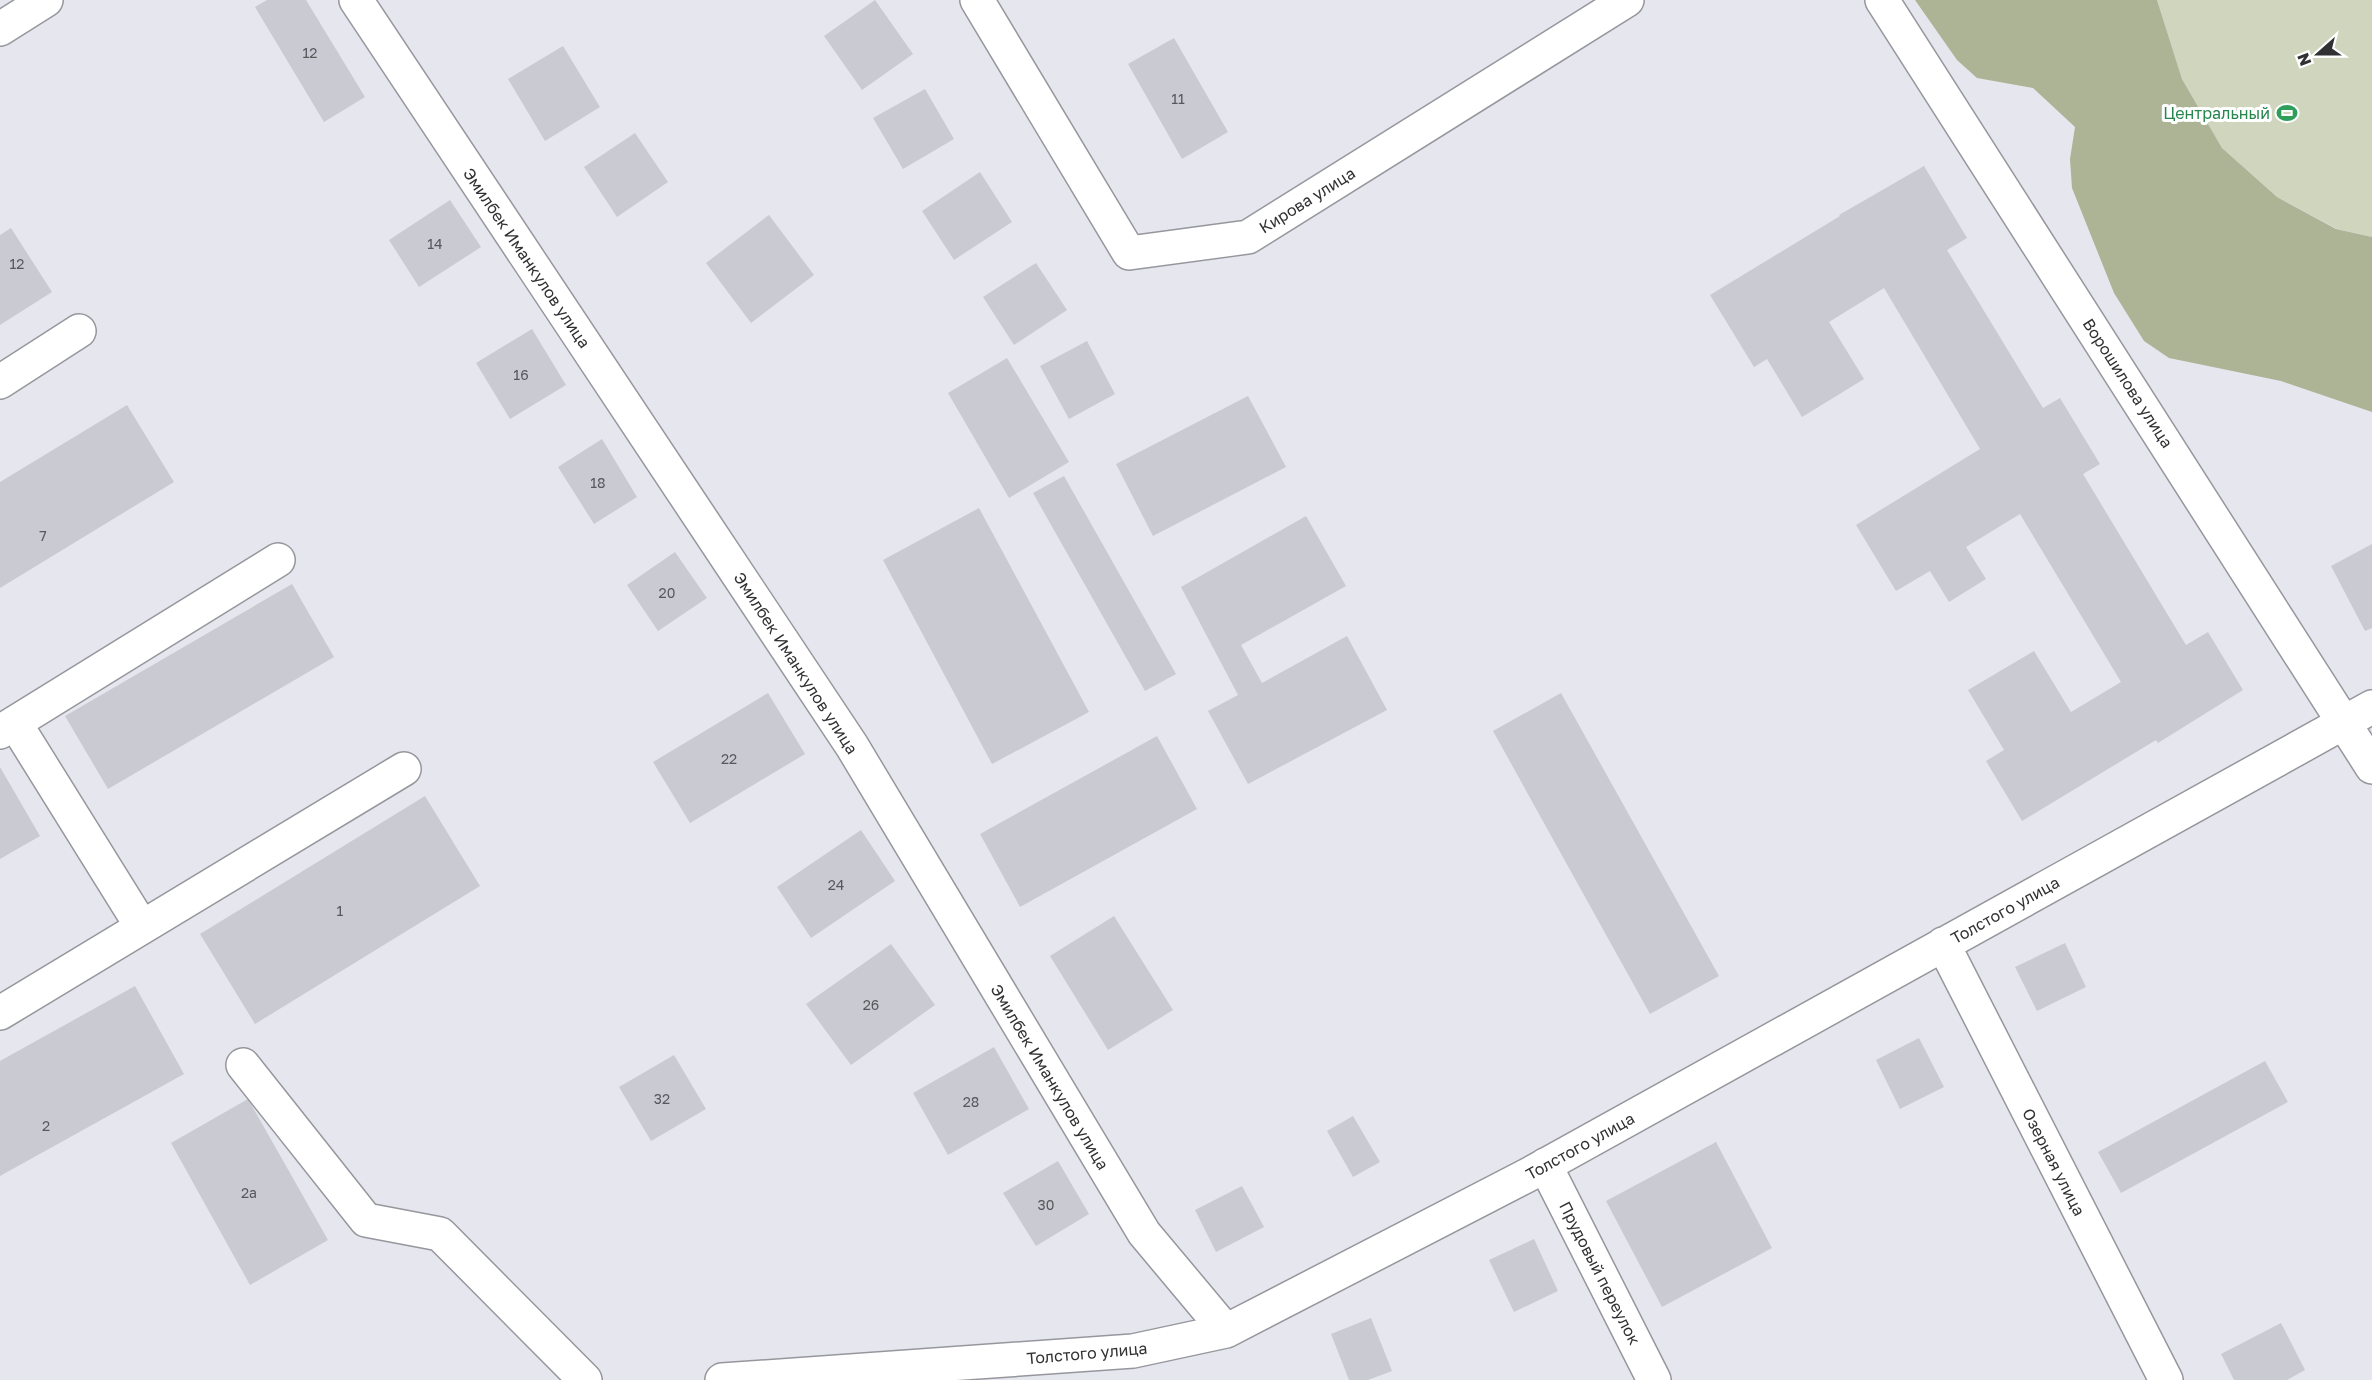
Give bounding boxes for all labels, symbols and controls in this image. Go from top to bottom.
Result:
north arrow [2288,24,2348,84]
house number: 12 [303,44,317,61]
text: N [2292,50,2316,69]
house number: 11 [1171,90,1185,107]
sports icon: Центральный [2275,101,2299,125]
place label: Центральный [2163,103,2270,123]
street label: Кирова улица [1255,163,1359,237]
street label: Эмилбек Иманкулов улица [459,164,595,352]
house number: 14 [427,235,443,252]
house number: 12 [10,255,24,272]
street label: Ворошилова улица [2079,314,2177,452]
house number: 16 [513,366,529,383]
house number: 18 [590,474,606,491]
house number: 7 [39,527,47,544]
street label: Эмилбек Иманкулов улица [730,568,862,758]
house number: 20 [659,584,675,601]
house number: 22 [721,750,737,767]
street label: Толстого улица [1947,872,2063,948]
house number: 24 [828,876,844,893]
house number: 1 [337,902,344,919]
street label: Эмилбек Иманкулов улица [987,981,1113,1173]
house number: 26 [863,996,879,1013]
house number: 32 [654,1090,670,1107]
house number: 28 [963,1093,979,1110]
street label: Озерная улица [2018,1105,2090,1219]
street label: Толстого улица [1522,1108,1638,1184]
house number: 2 [42,1117,50,1134]
house number: 2а [241,1184,257,1201]
house number: 30 [1038,1196,1054,1213]
street label: Прудовый переулок [1555,1198,1645,1348]
street label: Толстого улица [1026,1338,1148,1368]

